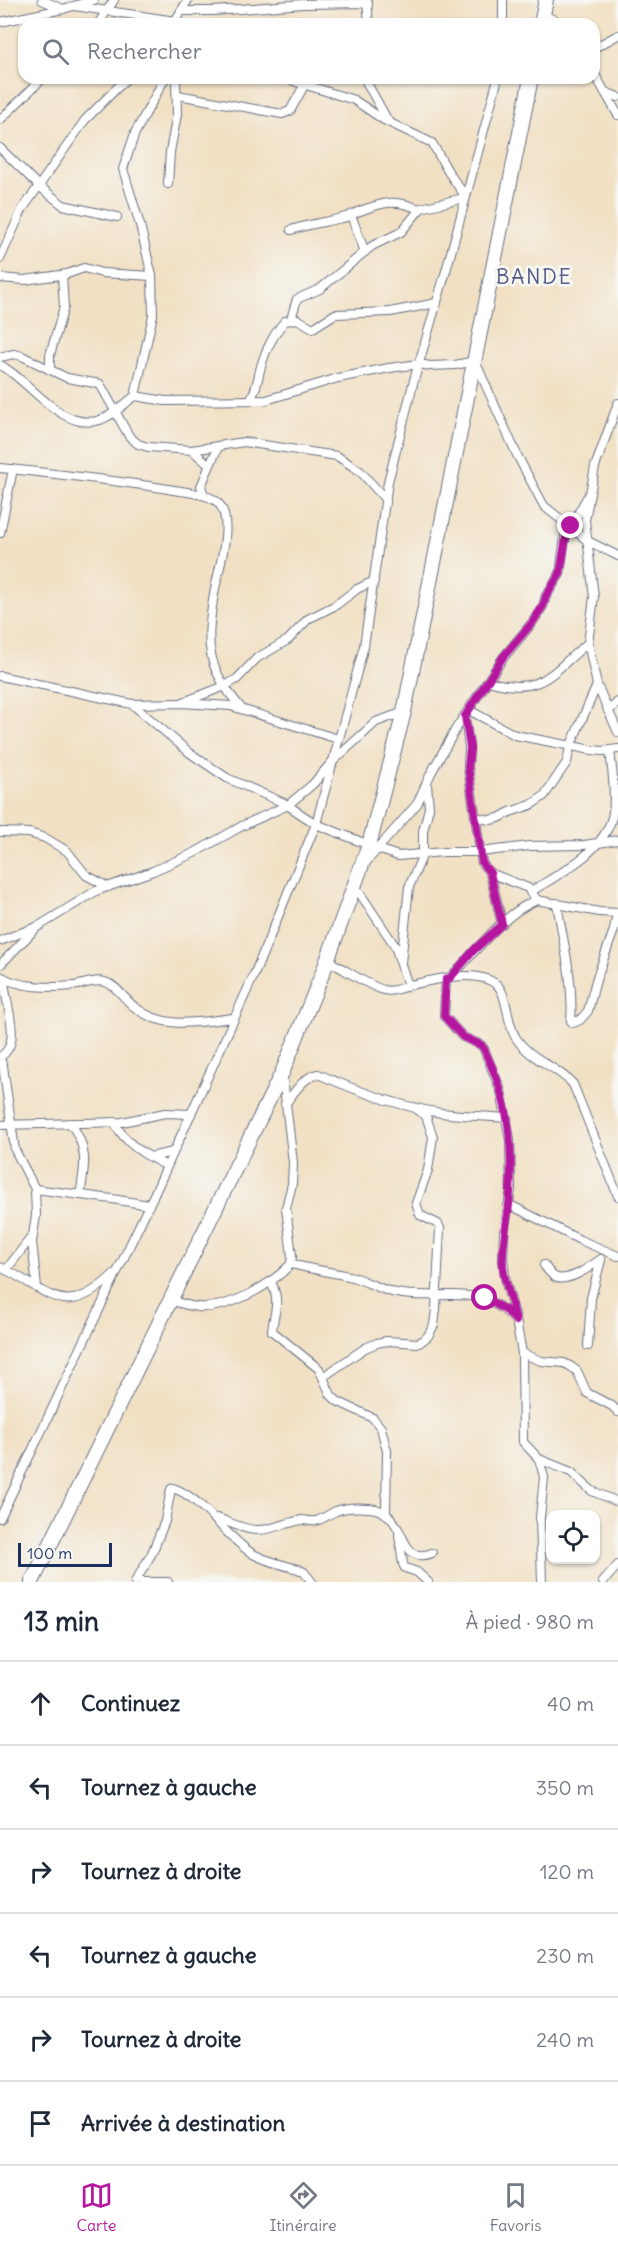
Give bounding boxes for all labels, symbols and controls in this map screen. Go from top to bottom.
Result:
search box [18,18,600,84]
icon: search [39,35,72,68]
text: Rechercher [87,37,202,65]
district label: BANDE [496,263,572,290]
route end [557,512,583,538]
route start [471,1284,497,1310]
map controls [546,1510,600,1564]
button: locate [546,1510,600,1564]
scale bar [18,1540,112,1568]
text: 100 m [27,1543,72,1563]
text: 13 min [24,1605,99,1638]
text: À pied · 980 m [466,1609,594,1634]
icon: ahead [24,1687,57,1720]
text: Continuez [81,1689,180,1717]
text: 40 m [547,1691,594,1716]
icon: left [24,1771,57,1804]
text: Tournez à gauche [81,1773,257,1801]
text: 350 m [536,1775,594,1800]
icon: right [24,1855,57,1888]
text: Tournez à droite [81,1857,241,1885]
text: 120 m [540,1859,594,1884]
icon: left [24,1939,57,1972]
text: Tournez à gauche [81,1941,257,1969]
text: 230 m [536,1943,594,1968]
icon: right [24,2023,57,2056]
text: Tournez à droite [81,2025,241,2053]
text: 240 m [536,2027,594,2052]
icon: arrive [24,2107,57,2140]
text: Arrivée à destination [81,2109,285,2137]
tab: Carte [77,2179,116,2235]
tab: Itinéraire [270,2179,337,2235]
tab: Favoris [490,2179,541,2235]

